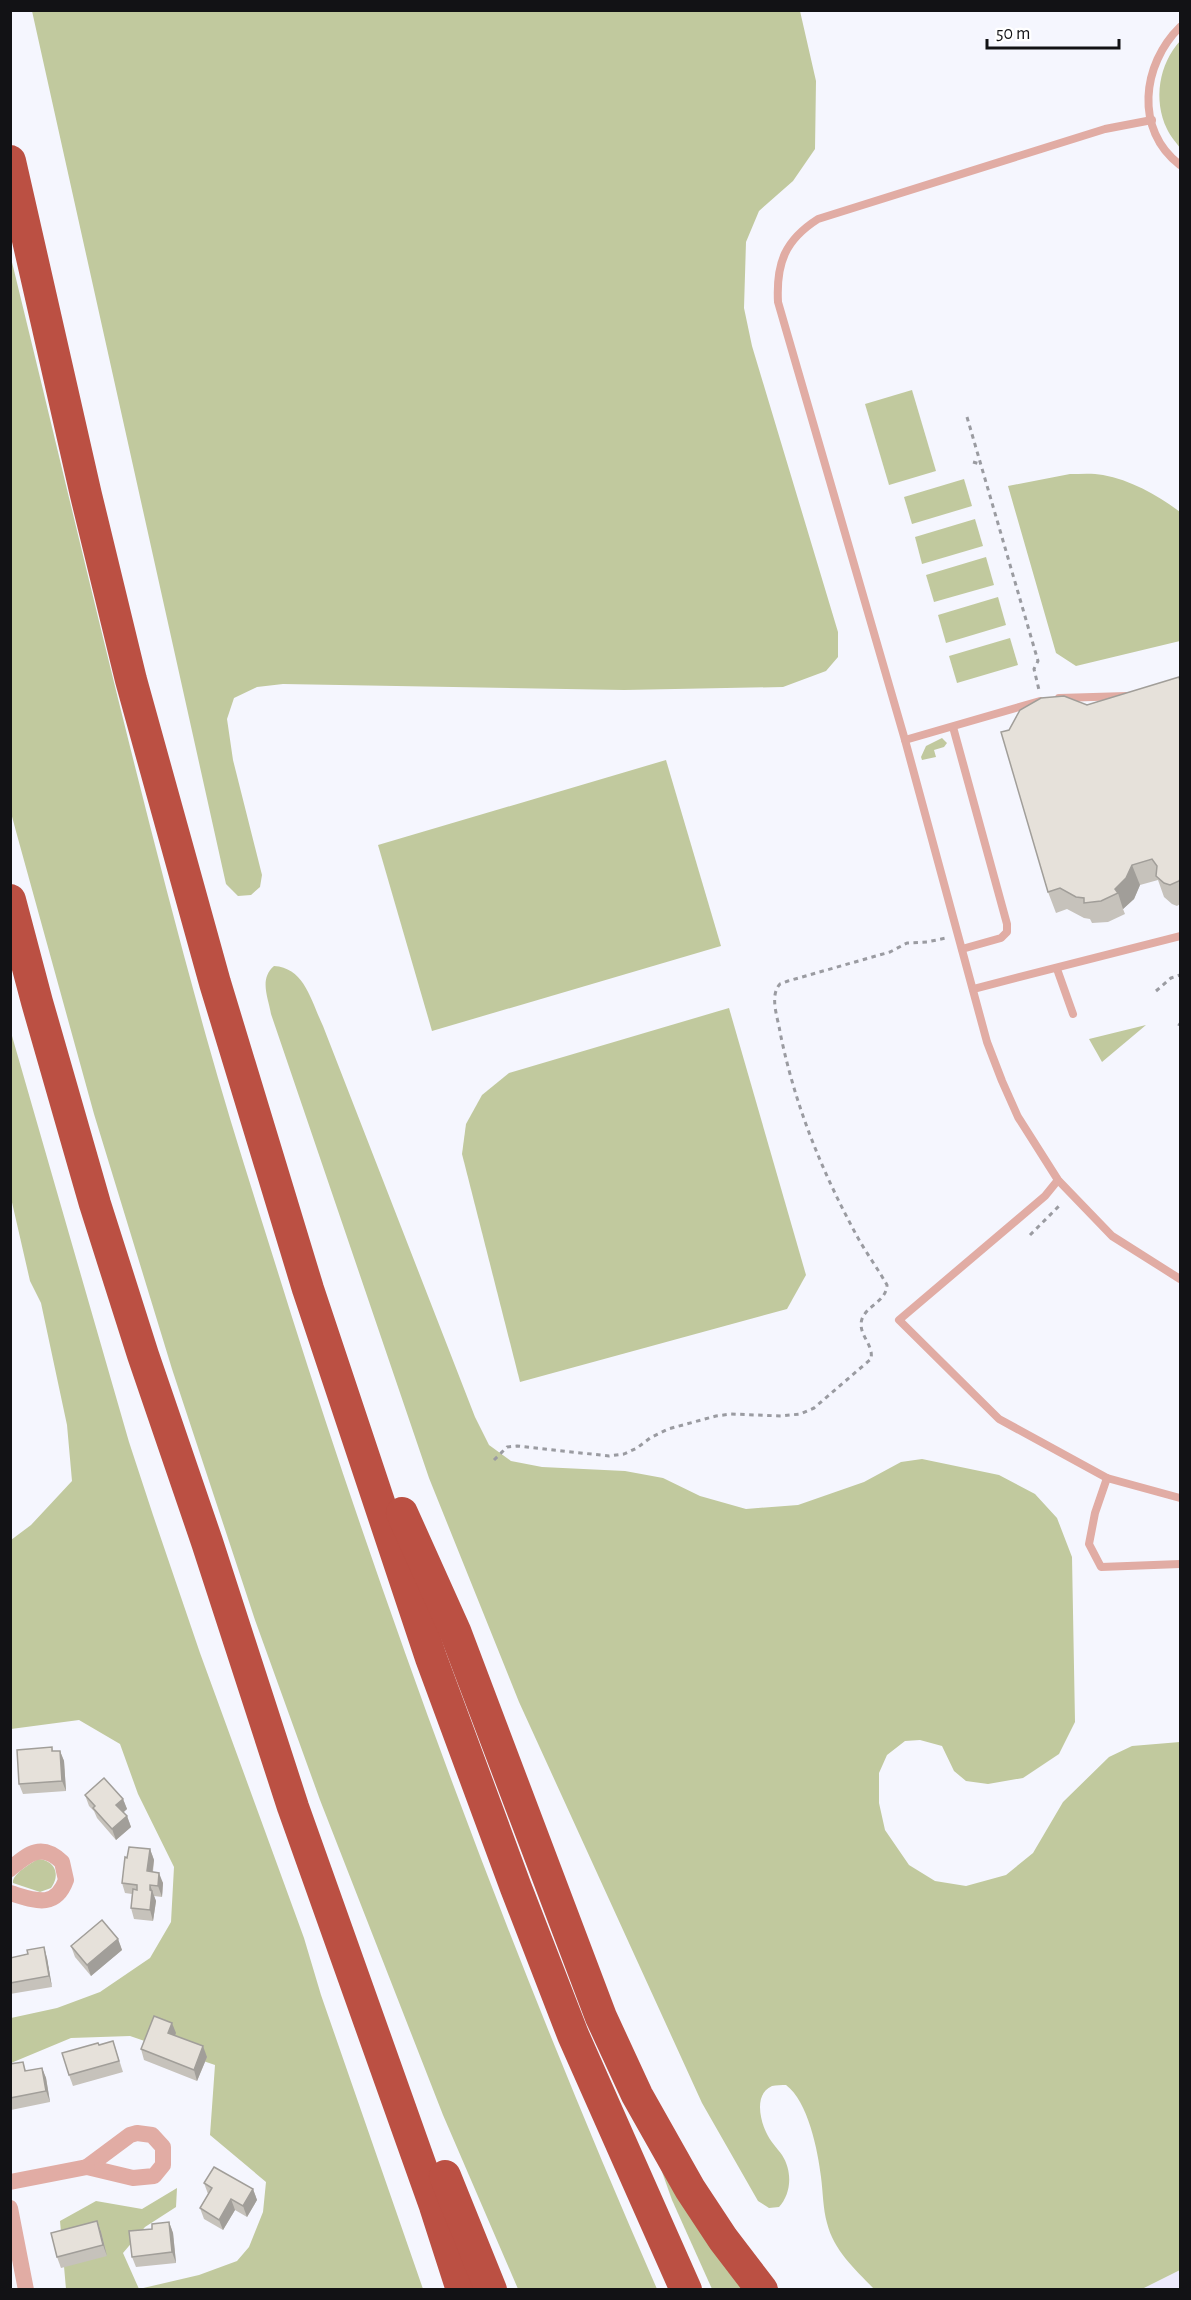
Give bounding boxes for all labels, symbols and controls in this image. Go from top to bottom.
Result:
scale bar [987,12,1119,50]
text: 50 m [996,25,1030,43]

